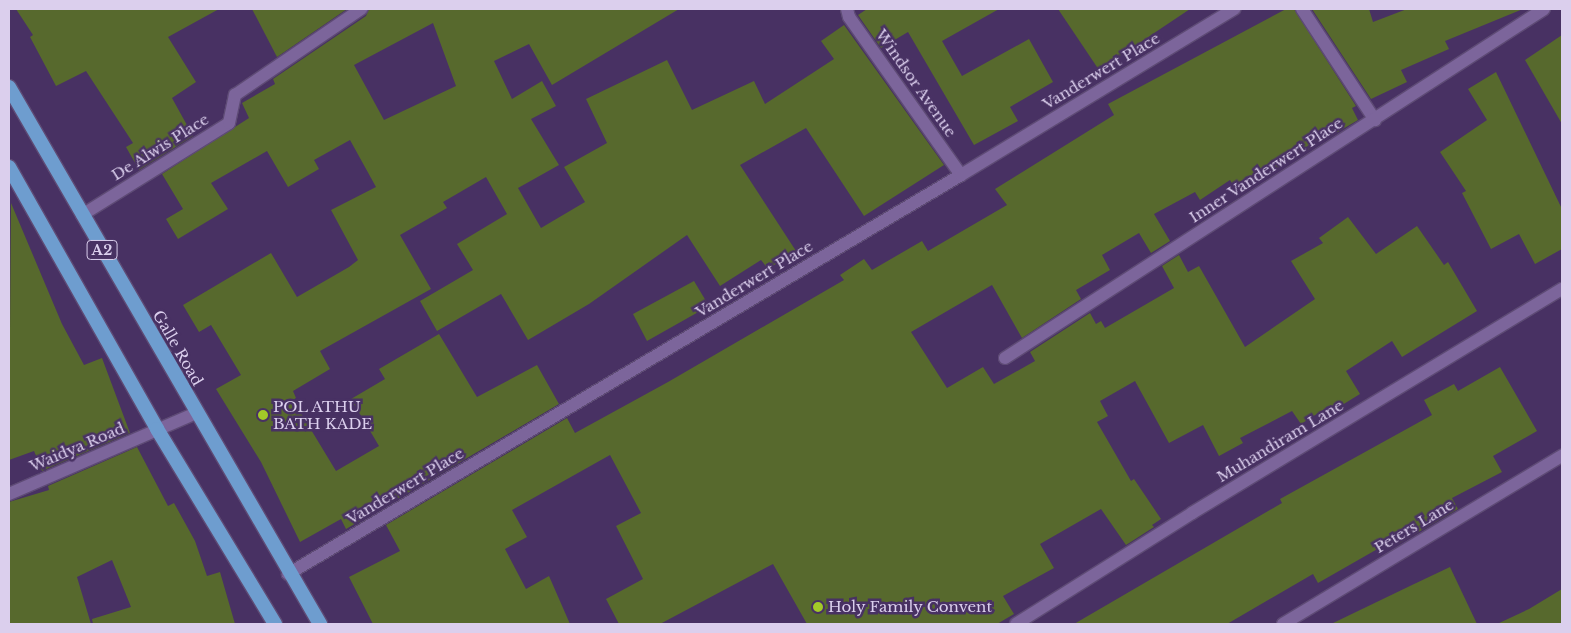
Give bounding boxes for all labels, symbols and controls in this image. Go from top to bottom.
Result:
street label: Windsor Avenue [872,25,960,141]
street label: Vanderwert Place [1039,29,1163,113]
street label: De Alwis Place [108,110,212,184]
street label: Inner Vanderwert Place [1186,113,1346,227]
street label: Vanderwert Place [692,237,816,321]
road number: A2 [86,238,118,262]
street label: Galle Road [149,307,207,389]
street label: Muhandiram Lane [1214,396,1346,486]
place label: POL ATHU BATH KADE [273,397,372,432]
marker: POL ATHU BATH KADE [257,409,269,421]
street label: Waidya Road [27,419,127,475]
street label: Vanderwert Place [343,444,467,528]
street label: Peters Lane [1371,495,1457,557]
place label: Holy Family Convent [828,598,993,616]
marker: Holy Family Convent [812,601,824,613]

